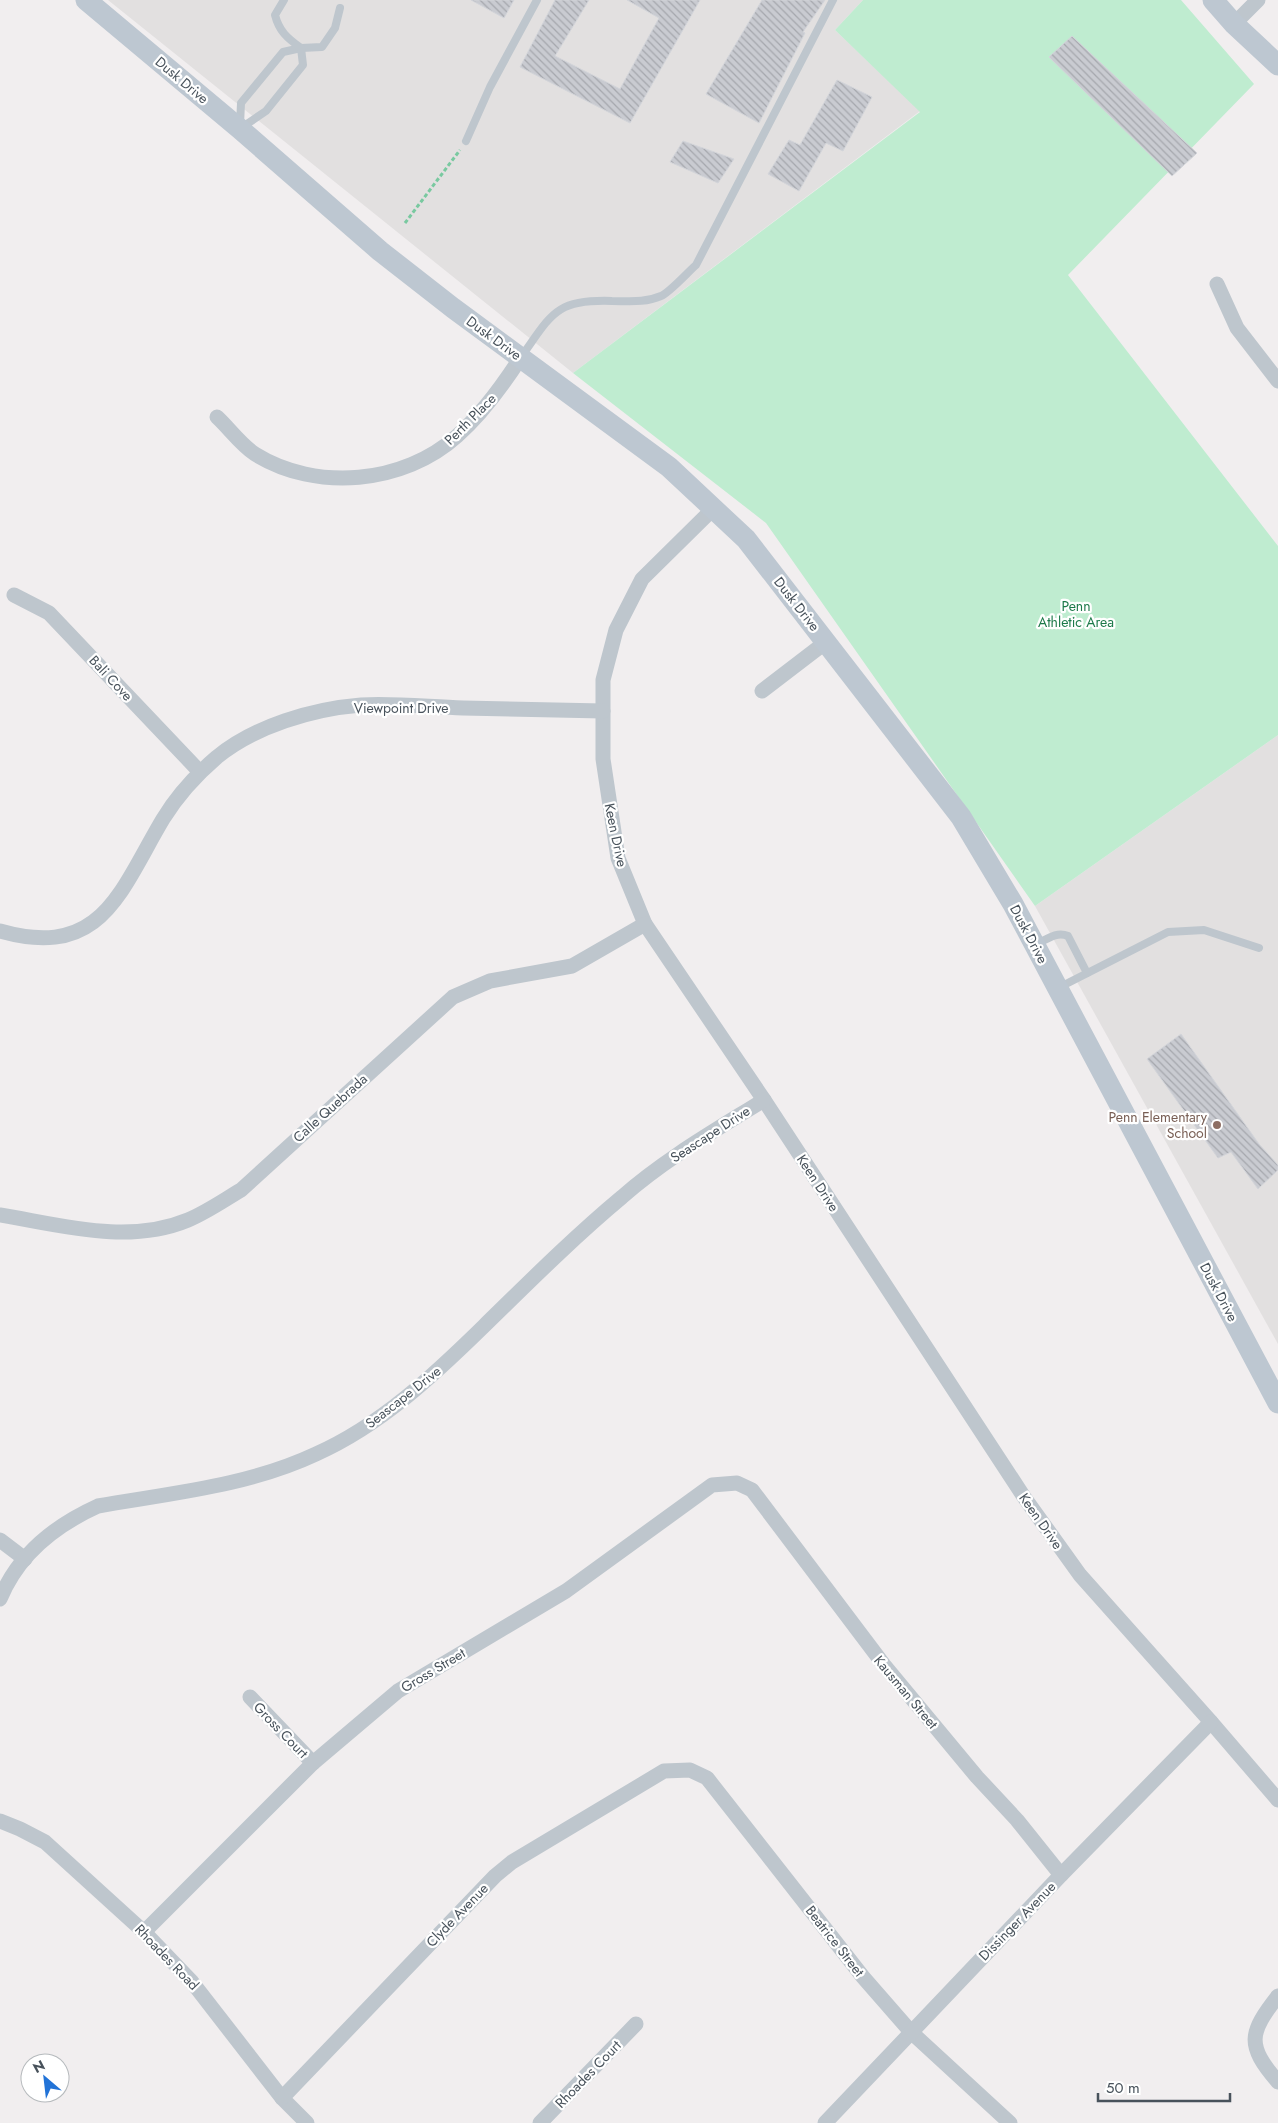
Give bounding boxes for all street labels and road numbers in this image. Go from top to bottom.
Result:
street label: Dusk Drive [151,52,213,108]
street label: Dusk Drive [462,311,526,365]
street label: Perth Place [440,389,500,449]
street label: Dusk Drive [769,573,825,635]
street label: Bali Cove [85,651,137,705]
street label: Viewpoint Drive [354,698,448,718]
street label: Keen Drive [600,801,632,869]
street label: Dusk Drive [1005,901,1053,967]
street label: Calle Quebrada [288,1069,372,1147]
street label: Seascape Drive [666,1101,754,1167]
street label: Keen Drive [792,1150,844,1216]
street label: Dusk Drive [1195,1259,1243,1325]
street label: Seascape Drive [361,1361,445,1433]
street label: Keen Drive [1014,1489,1068,1553]
street label: Gross Street [397,1643,470,1697]
street label: Kausman Street [869,1651,943,1733]
street label: Gross Court [249,1697,313,1763]
street label: Dissinger Avenue [974,1877,1060,1965]
street label: Clyde Avenue [421,1879,493,1951]
street label: Beatrice Street [801,1901,869,1981]
street label: Rhoades Road [130,1920,204,1994]
street label: Rhoades Court [550,2035,626,2112]

